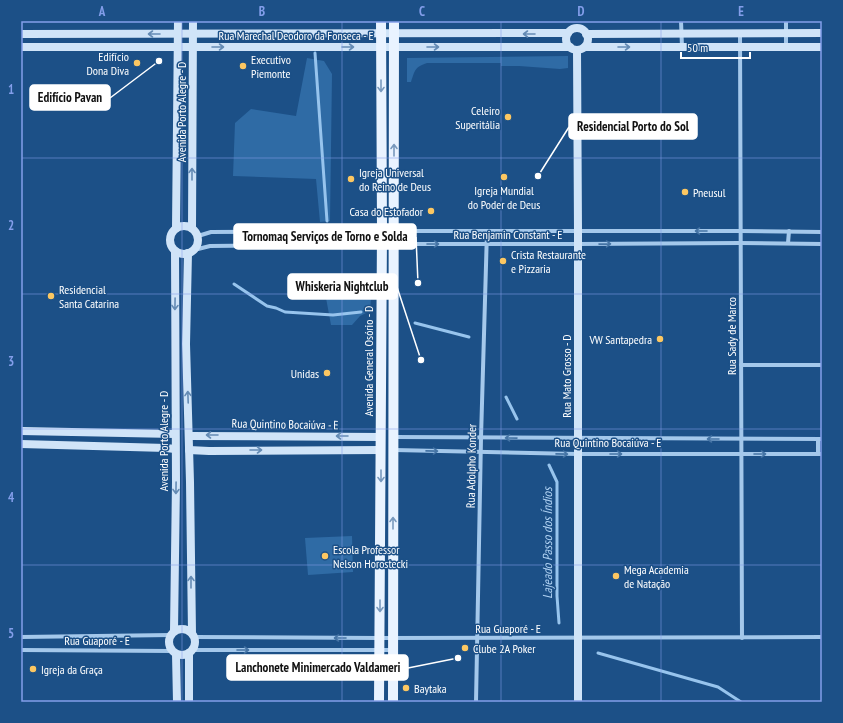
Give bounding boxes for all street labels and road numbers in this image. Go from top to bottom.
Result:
street label: Rua Marechal Deodoro da Fonseca - E [218,28,374,43]
street label: Avenida Porto Alegre - D [174,62,189,162]
street label: Rua Benjamin Constant - E [454,227,562,242]
street label: Rua Sady de Marco [724,297,739,375]
street label: Avenida General Osório - D [361,306,376,416]
street label: Rua Mato Grosso - D [559,334,574,418]
street label: Avenida Porto Alegre - D [156,391,171,491]
street label: Rua Quintino Bocaiúva - E [231,416,339,432]
street label: Rua Adolpho Konder [463,423,479,508]
street label: Rua Quintino Bocaiúva - E [555,435,661,450]
street label: Rua Guaporé - E [475,621,541,636]
street label: Rua Guaporé - E [64,633,130,648]

